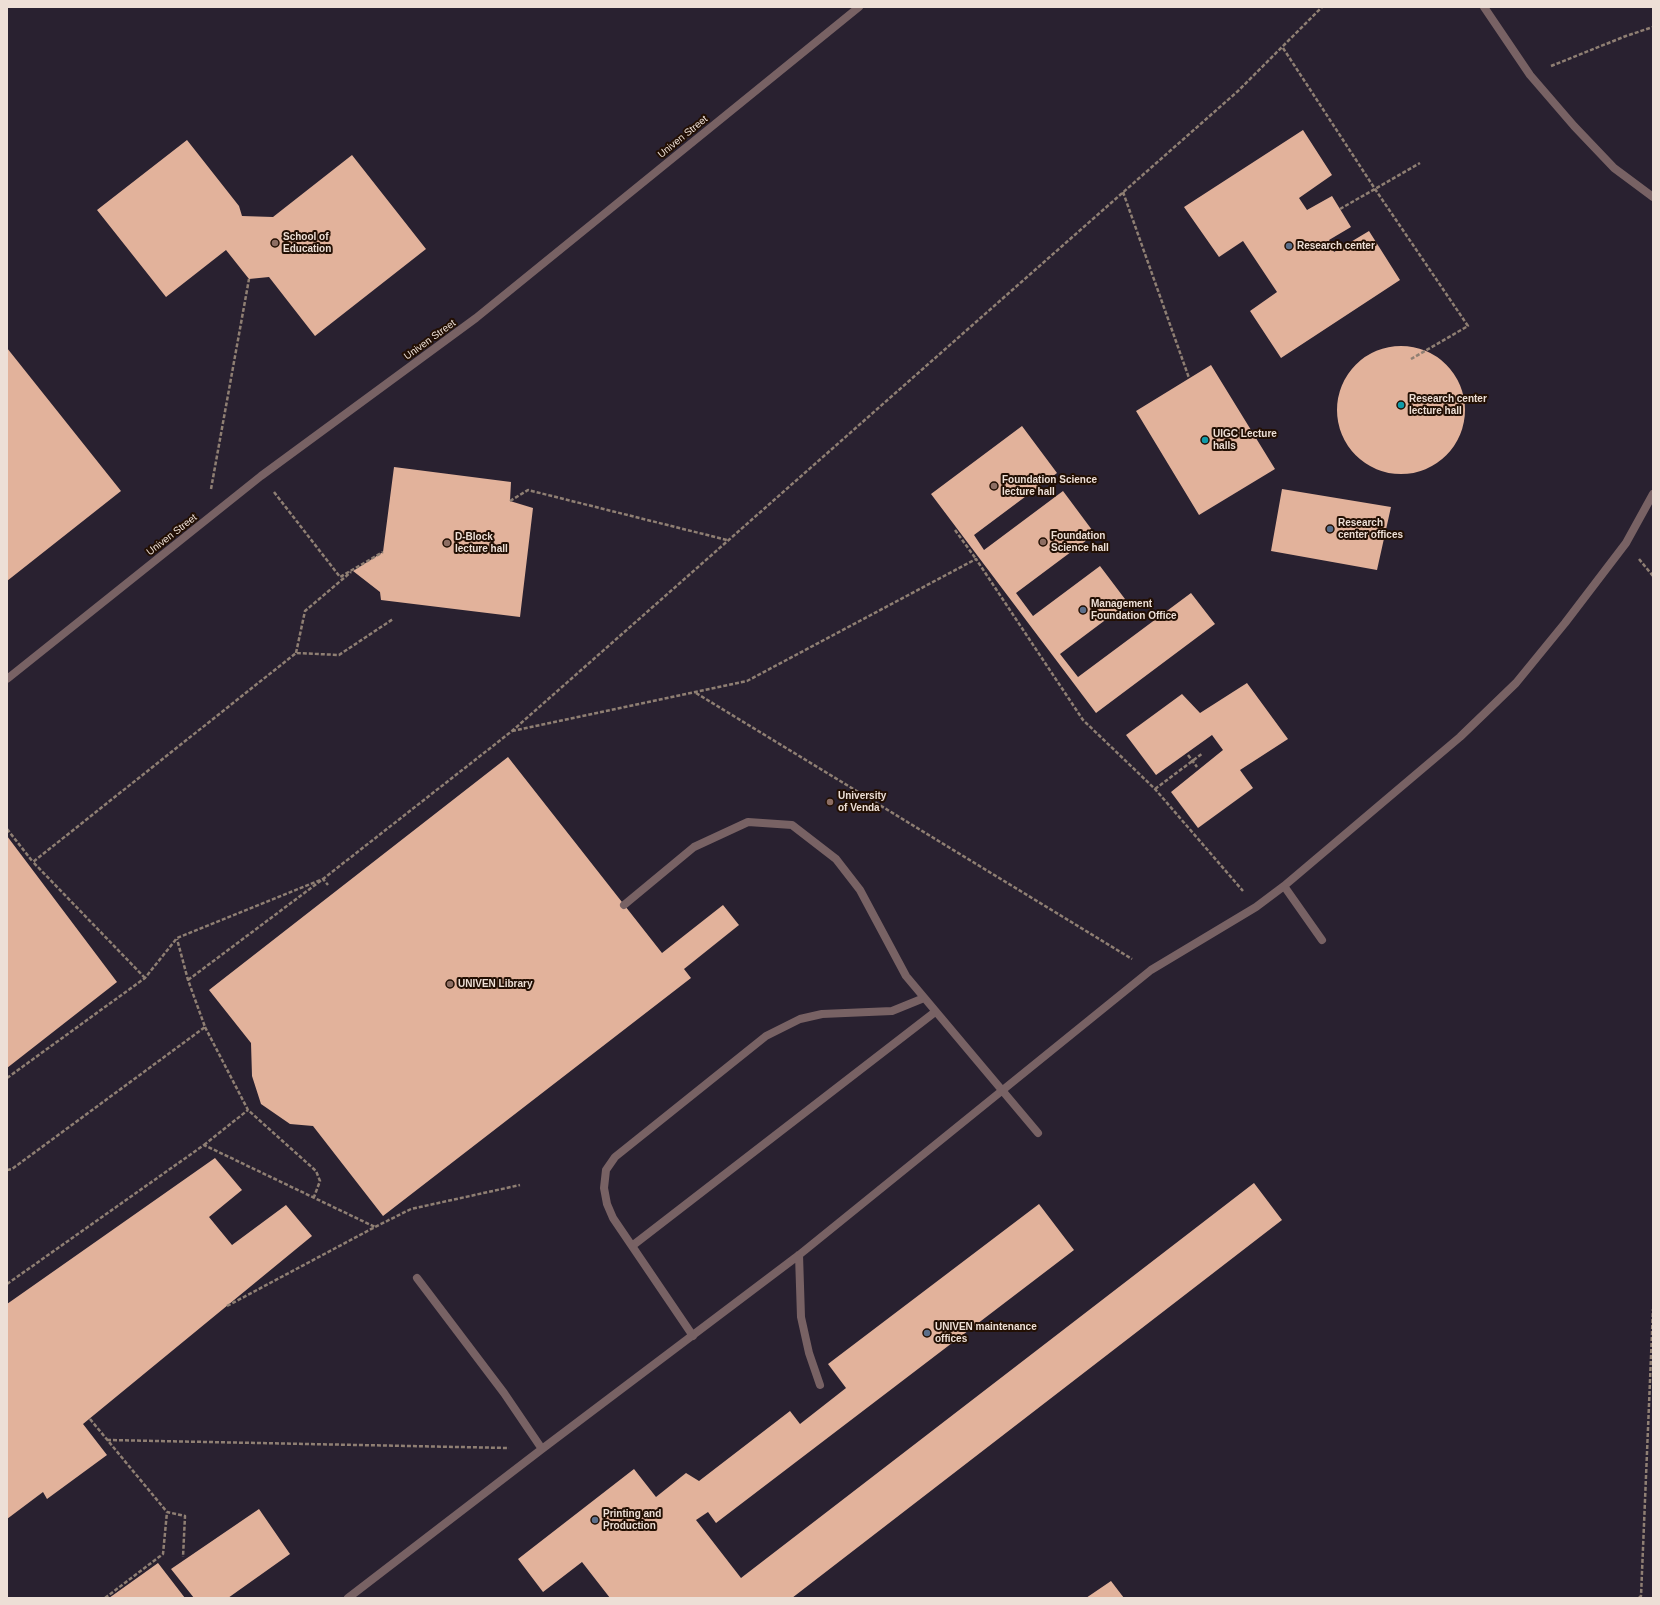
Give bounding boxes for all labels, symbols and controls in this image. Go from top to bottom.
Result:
street label: Univen Street [656,113,710,161]
place label: School of Education [283,231,331,254]
marker: School of Education [270,238,280,248]
place label: Research center [1297,240,1375,252]
marker: Research center [1284,241,1294,251]
street label: Univen Street [402,317,458,363]
place label: Research center lecture hall [1409,393,1487,416]
marker: Research center lecture hall [1396,400,1406,410]
place label: UIGC Lecture halls [1213,428,1277,452]
marker: UIGC Lecture halls [1200,435,1210,445]
place label: Foundation Science lecture hall [1002,474,1097,498]
marker: Foundation Science lecture hall [989,481,999,491]
street label: Univen Street [144,512,200,558]
place label: Research center offices [1338,517,1403,540]
marker: Research center offices [1325,524,1335,534]
place label: Foundation Science hall [1051,530,1109,554]
place label: D-Block lecture hall [455,531,508,554]
marker: Foundation Science hall [1038,537,1048,547]
marker: D-Block lecture hall [442,538,452,548]
place label: Management Foundation Office [1091,598,1177,622]
marker: Management Foundation Office [1078,605,1088,615]
place label: University of Venda [838,790,886,814]
marker: University of Venda [825,797,835,807]
place label: UNIVEN Library [458,978,532,990]
marker: UNIVEN Library [445,979,455,989]
place label: UNIVEN maintenance offices [935,1321,1037,1344]
marker: UNIVEN maintenance offices [922,1328,932,1338]
place label: Printing and Production [603,1508,661,1532]
marker: Printing and Production [590,1515,600,1525]

